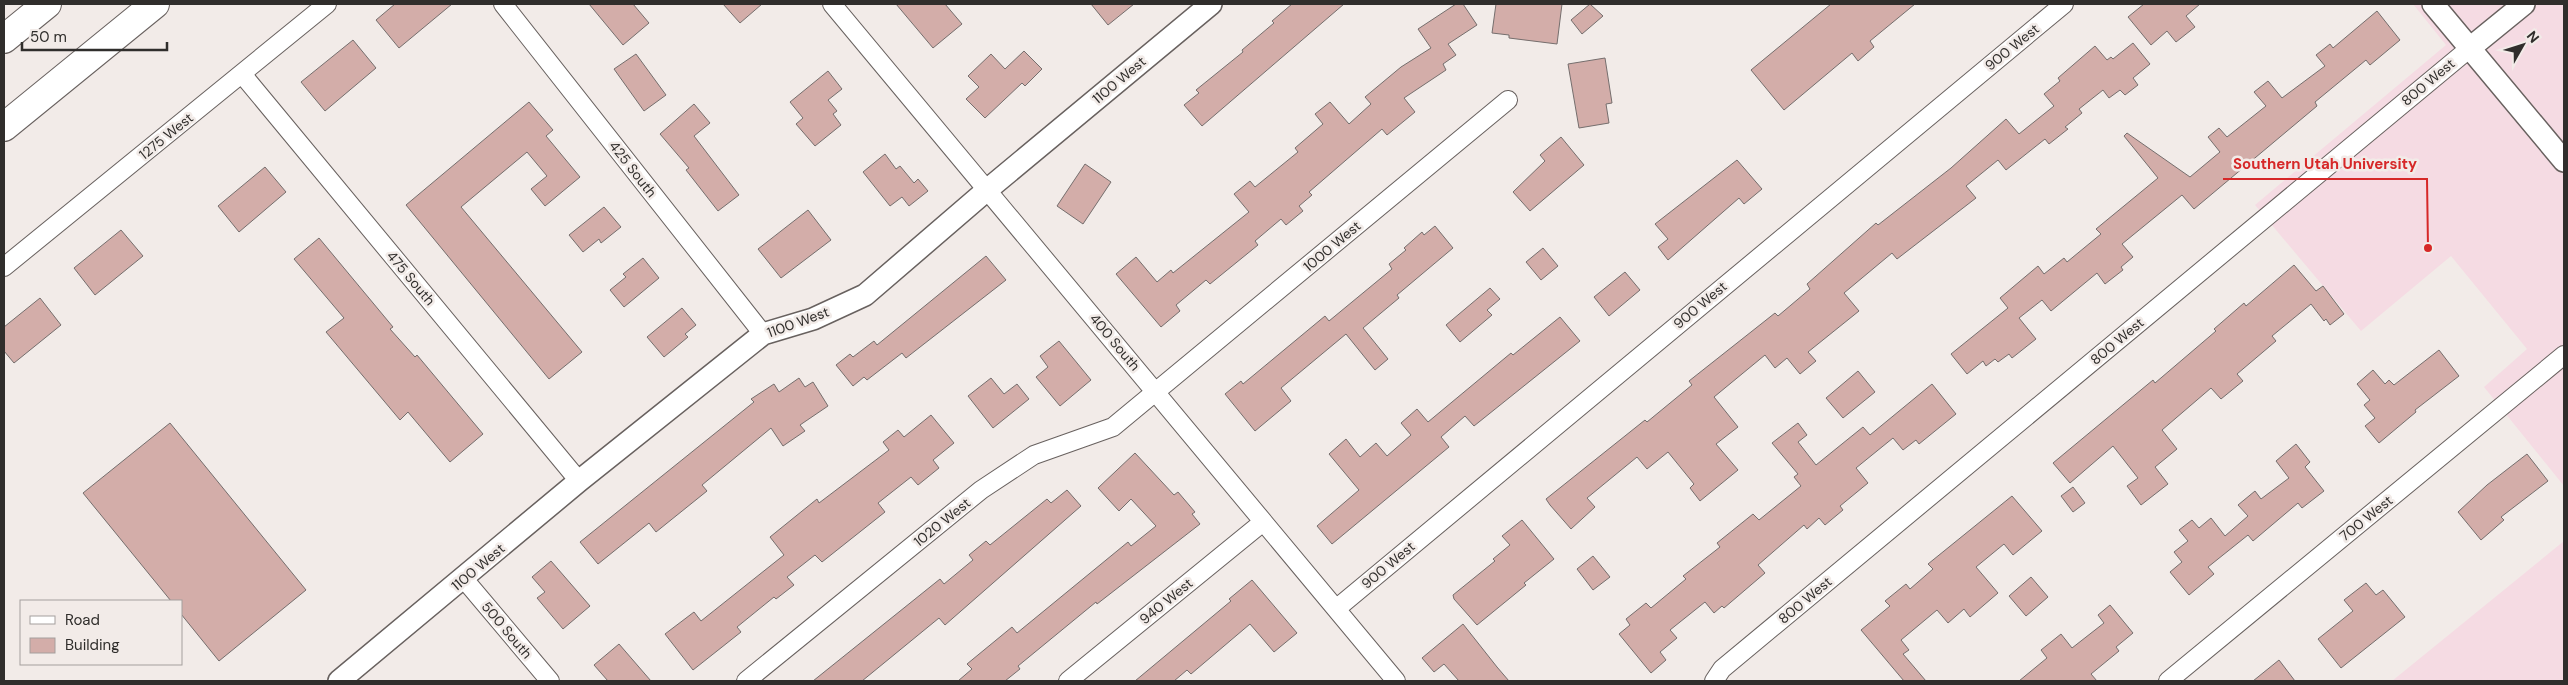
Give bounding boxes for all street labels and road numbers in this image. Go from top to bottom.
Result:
street label: 900 West [1981,20,2043,74]
street label: 1100 West [1088,52,1150,108]
street label: 800 West [2398,54,2458,110]
street label: 1275 West [135,109,197,163]
street label: 425 South [605,137,661,201]
street label: 1000 West [1299,217,1365,275]
street label: 475 South [383,247,439,309]
street label: 900 West [1669,277,1731,333]
street label: 1100 West [765,302,831,342]
street label: 400 South [1086,310,1144,374]
street label: 800 West [2087,313,2147,369]
street label: 700 West [2336,491,2396,545]
street label: 1020 West [910,494,974,550]
street label: 900 West [1357,537,1419,593]
street label: 1100 West [447,539,509,595]
street label: 800 West [1775,572,1835,628]
street label: 940 West [1136,574,1196,628]
street label: 500 South [478,598,536,662]

